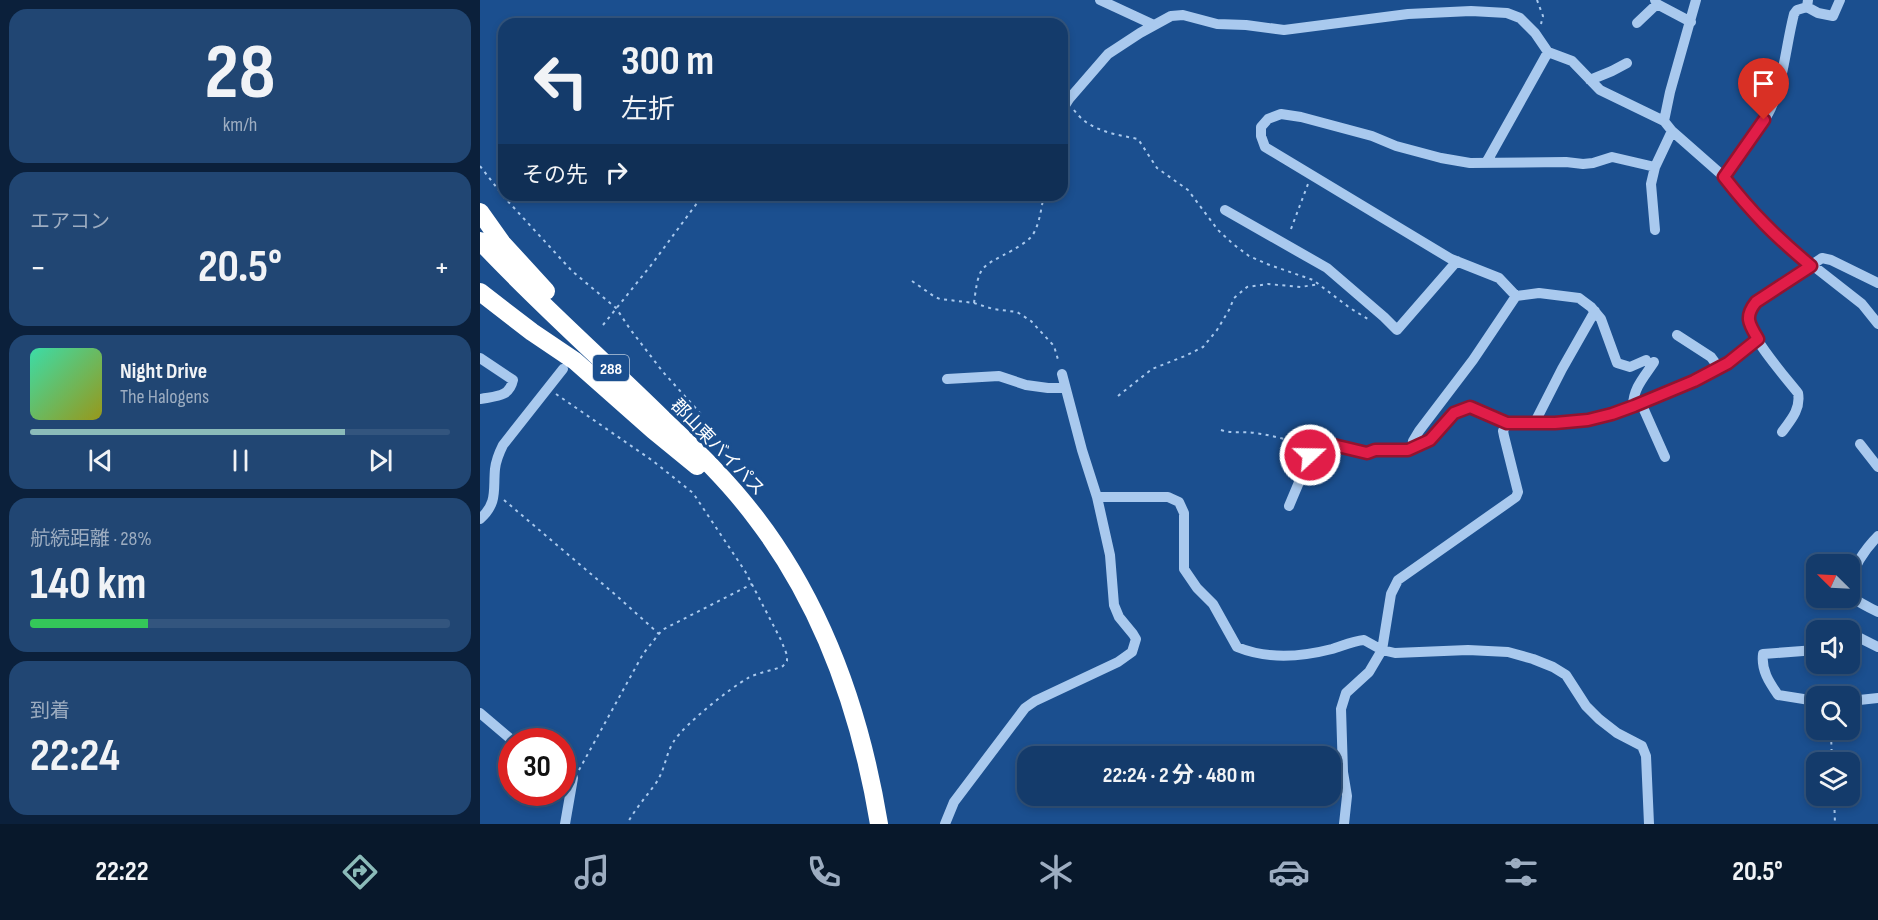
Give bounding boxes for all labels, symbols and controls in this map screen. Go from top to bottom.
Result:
text: 28 [205,27,275,120]
text: 300 m [621,36,714,87]
icon: left [522,42,600,120]
pin [1738,58,1789,120]
icon: arrive [1747,67,1780,100]
text: 左折 [621,94,675,126]
text: km/h [223,113,257,137]
icon: right [600,156,633,189]
text: その先 [522,162,588,189]
text: エアコン [30,210,110,234]
text: 20.5° [198,240,282,295]
text: − [30,248,46,288]
text: + [434,248,450,288]
road number: 288 [593,355,629,381]
text: Night Drive [120,358,207,385]
text: The Halogens [120,385,209,409]
street label: 郡山東バイパス [666,395,769,500]
position arrow [1278,423,1342,487]
icon: previous [84,444,117,477]
icon: pause [224,444,257,477]
icon: next [364,444,397,477]
text: 航続距離 · 28% [30,527,152,551]
north arrow [1806,554,1860,608]
map controls [1806,554,1860,806]
text: 140 km [30,557,146,612]
button: sound [1806,620,1860,674]
button: search [1806,686,1860,740]
text: 到着 [30,699,70,723]
speed limit sign: 30 [498,728,576,806]
text: 22:24 [30,729,120,784]
button: layers [1806,752,1860,806]
text: 22:24 · 2 分 · 480 m [1103,762,1255,789]
icon: directions [339,851,381,893]
icon: music [571,851,613,893]
icon: phone [803,851,845,893]
icon: climate [1035,851,1077,893]
icon: car [1268,851,1310,893]
icon: filters [1500,851,1542,893]
text: 22:22 [95,856,148,888]
text: 20.5° [1732,856,1783,888]

